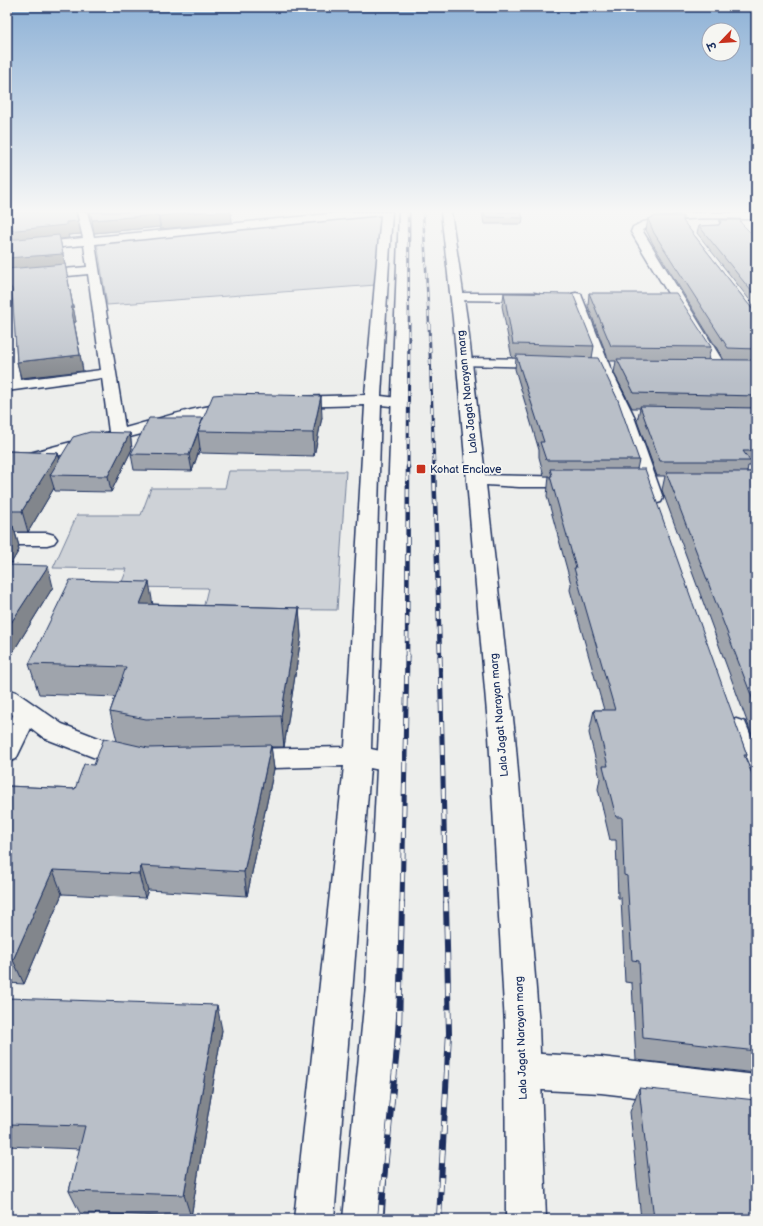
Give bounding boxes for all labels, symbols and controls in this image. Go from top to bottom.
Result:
north arrow [701,22,741,62]
text: उ [704,38,720,53]
street label: Lala Jagat Narayan marg [454,330,480,454]
marker: Kohat Enclave [415,463,427,475]
place label: Kohat Enclave [430,463,502,476]
street label: Lala Jagat Narayan marg [487,653,511,777]
street label: Lala Jagat Narayan marg [512,976,530,1100]

